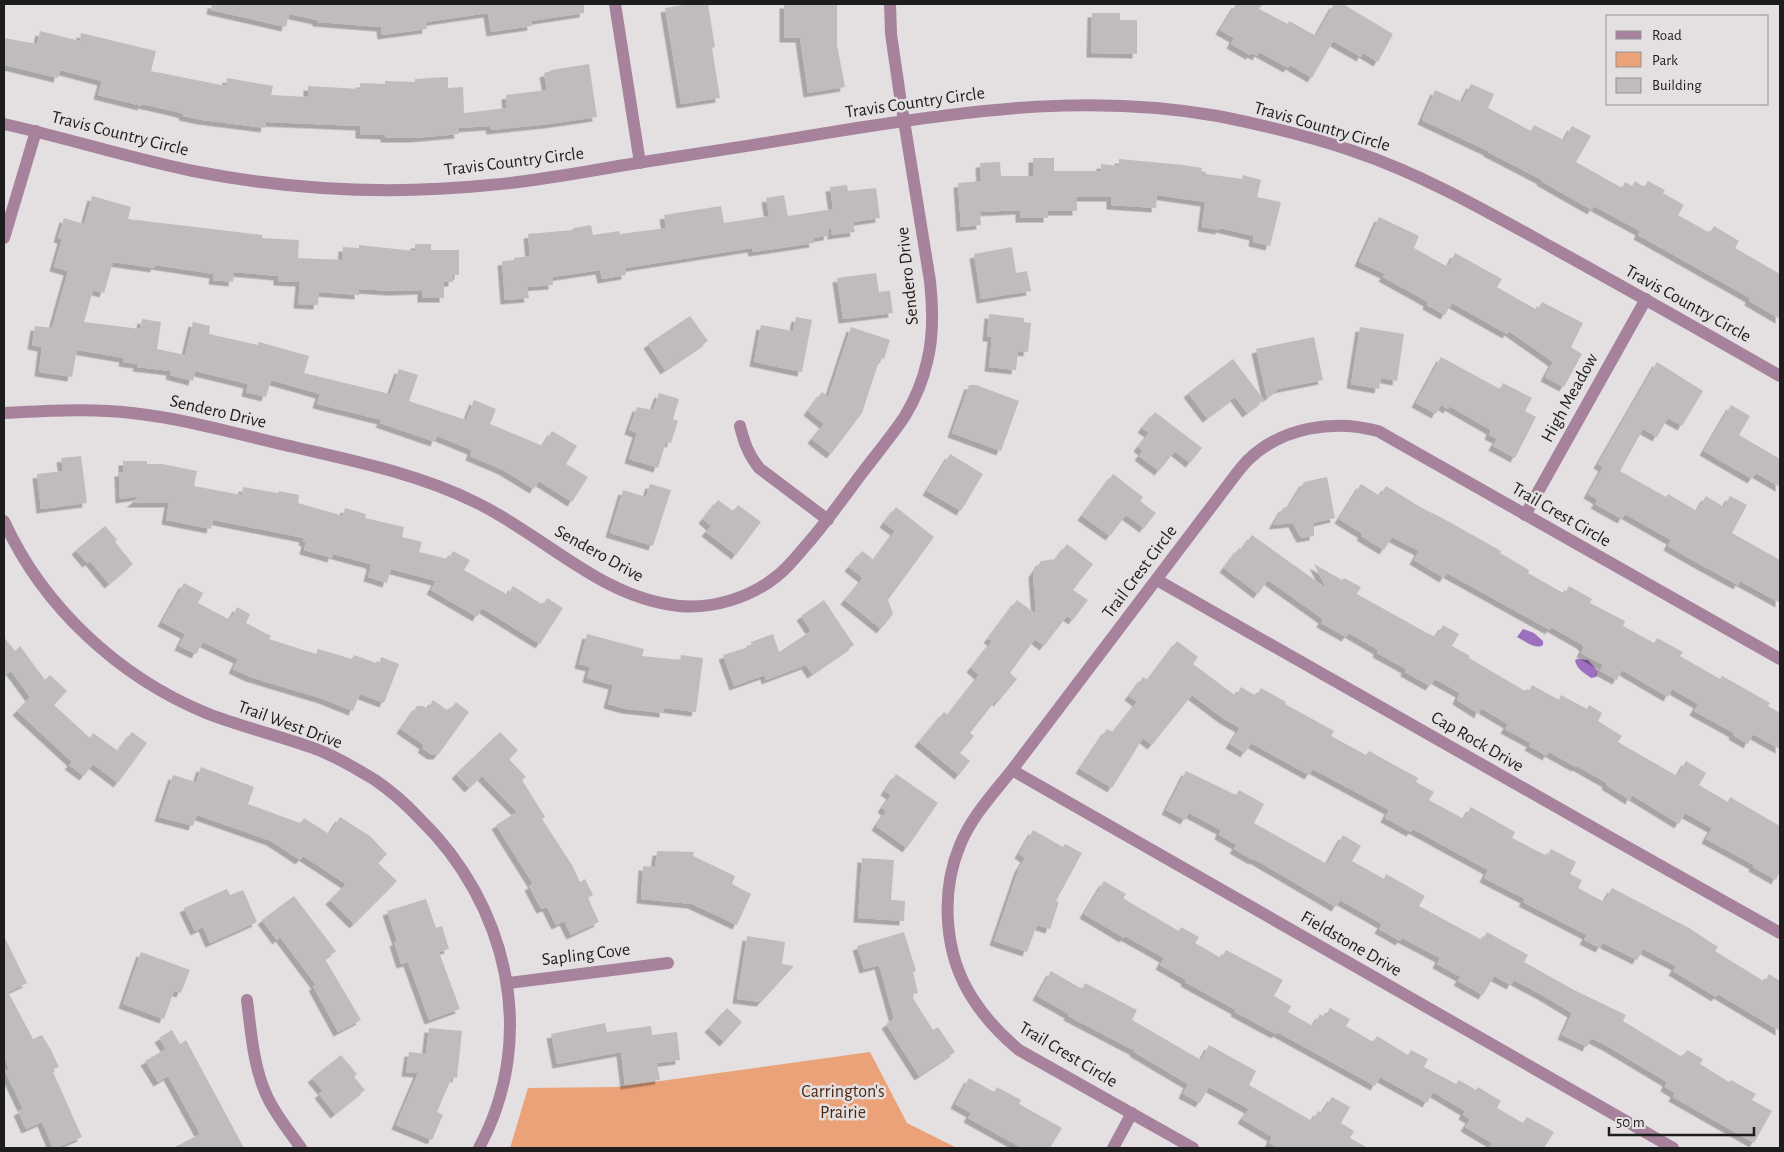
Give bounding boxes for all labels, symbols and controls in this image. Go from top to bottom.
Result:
legend [1606,15,1769,105]
text: Road [1652,28,1682,43]
text: Park [1652,53,1678,68]
text: Building [1652,78,1702,93]
street label: Travis Country Circle [844,84,986,122]
street label: Travis Country Circle [1252,99,1392,155]
street label: Travis Country Circle [50,108,190,160]
street label: Travis Country Circle [443,144,585,180]
street label: Sendero Drive [894,226,922,326]
street label: Travis Country Circle [1622,262,1754,346]
street label: High Meadow [1538,351,1602,445]
street label: Sendero Drive [168,392,268,432]
street label: Trail Crest Circle [1508,479,1614,551]
street label: Sendero Drive [552,522,646,586]
street label: Trail Crest Circle [1099,522,1181,622]
street label: Trail West Drive [235,698,345,752]
street label: Cap Rock Drive [1428,708,1526,776]
street label: Fieldstone Drive [1298,908,1404,980]
street label: Sapling Cove [541,941,631,969]
street label: Trail Crest Circle [1016,1019,1120,1091]
park label: Carrington's Prairie [801,1083,885,1122]
scale bar [1609,1104,1754,1136]
text: 50 m [1616,1115,1645,1130]

